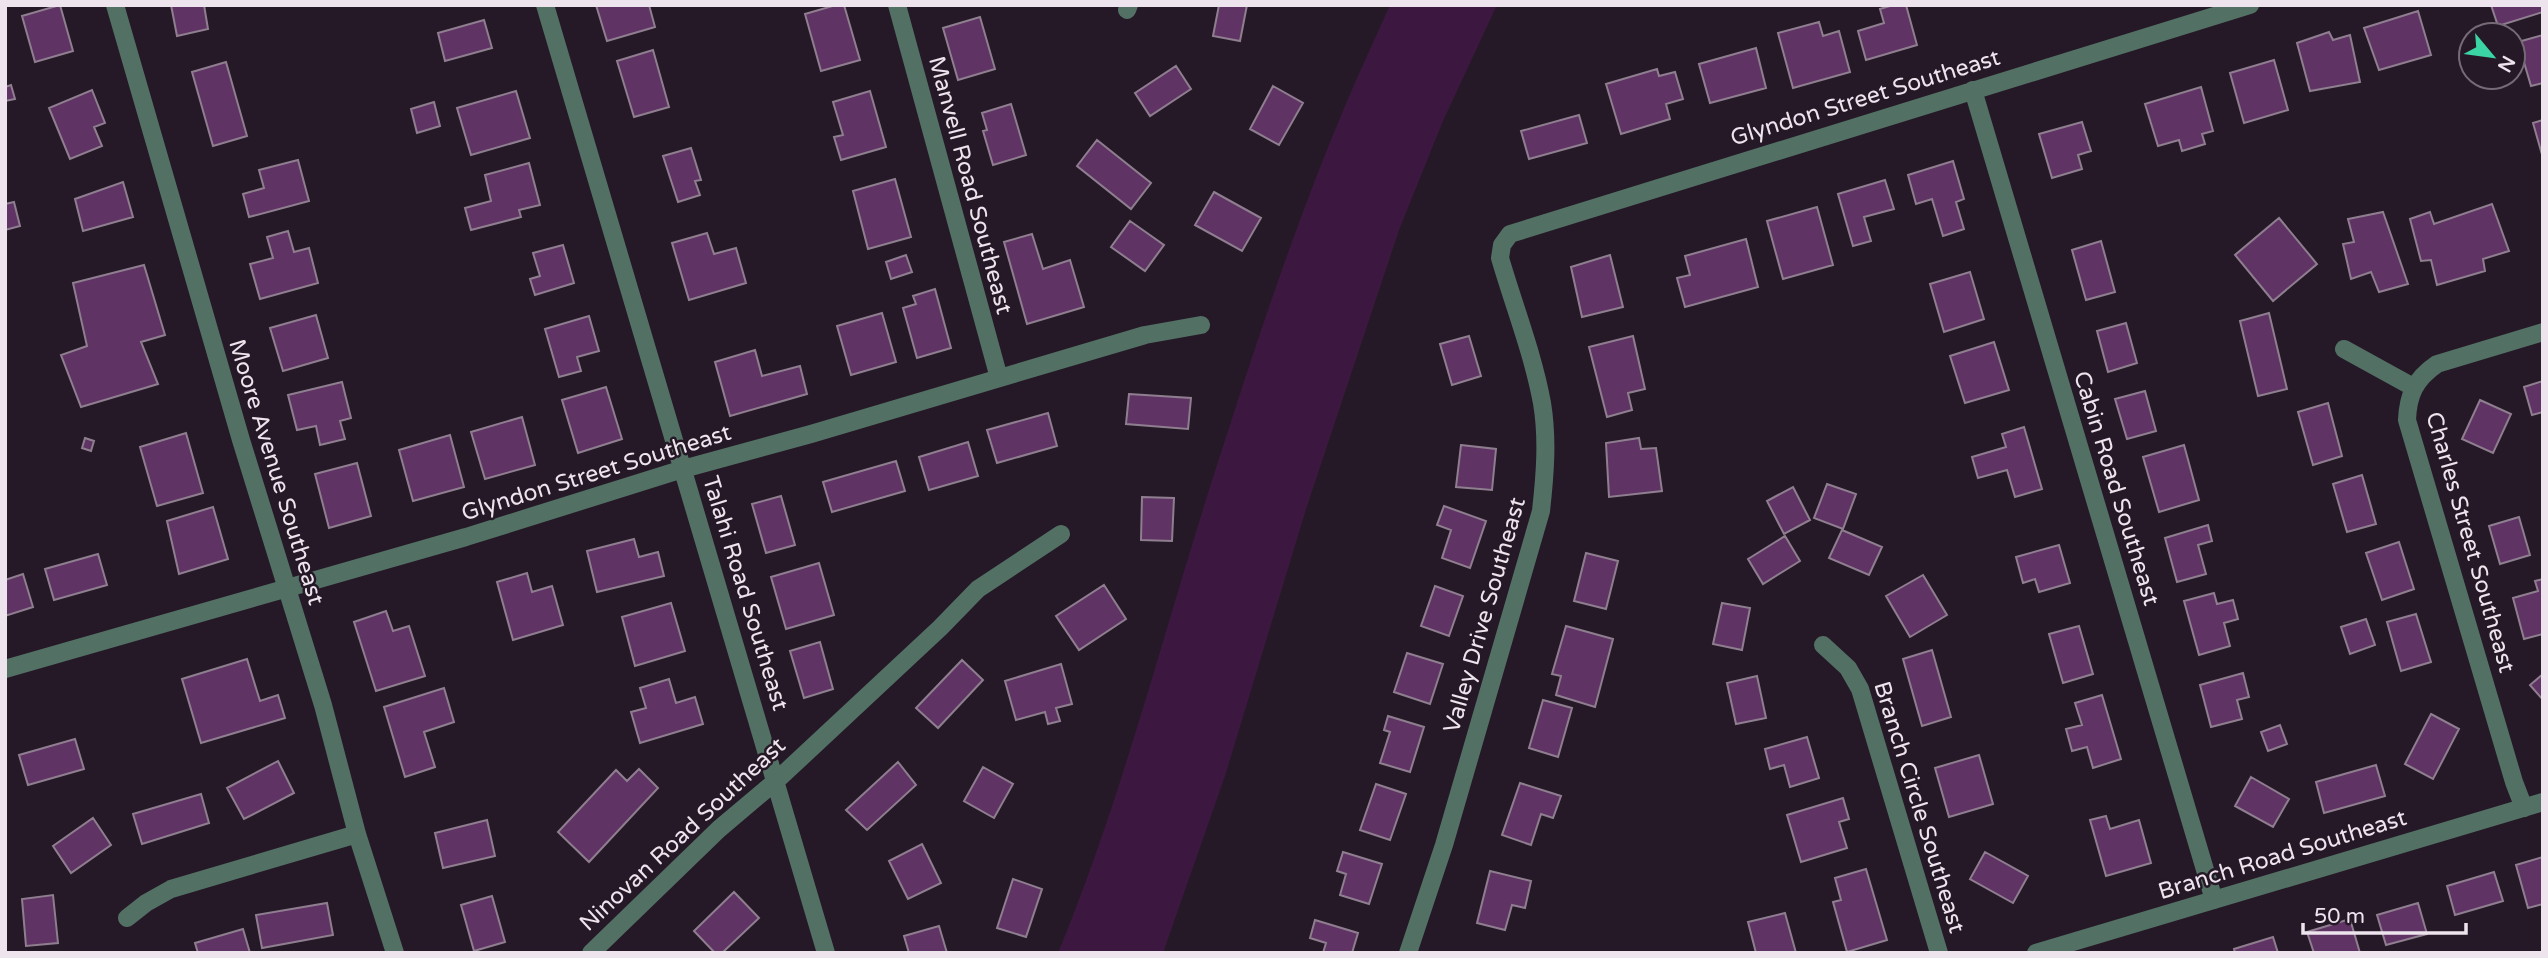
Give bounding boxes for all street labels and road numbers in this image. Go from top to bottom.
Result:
street label: Glyndon Street Southeast [1727,44,2004,152]
street label: Manvell Road Southeast [922,53,1018,317]
street label: Moore Avenue Southeast [222,336,330,609]
street label: Cabin Road Southeast [2067,368,2165,609]
street label: Charles Street Southeast [2419,409,2521,676]
street label: Glyndon Street Southeast [458,419,735,527]
street label: Talahi Road Southeast [696,473,794,714]
street label: Valley Drive Southeast [1438,494,1532,736]
street label: Branch Circle Southeast [1867,678,1971,937]
street label: Ninovan Road Southeast [574,732,792,937]
street label: Branch Road Southeast [2155,804,2410,906]

